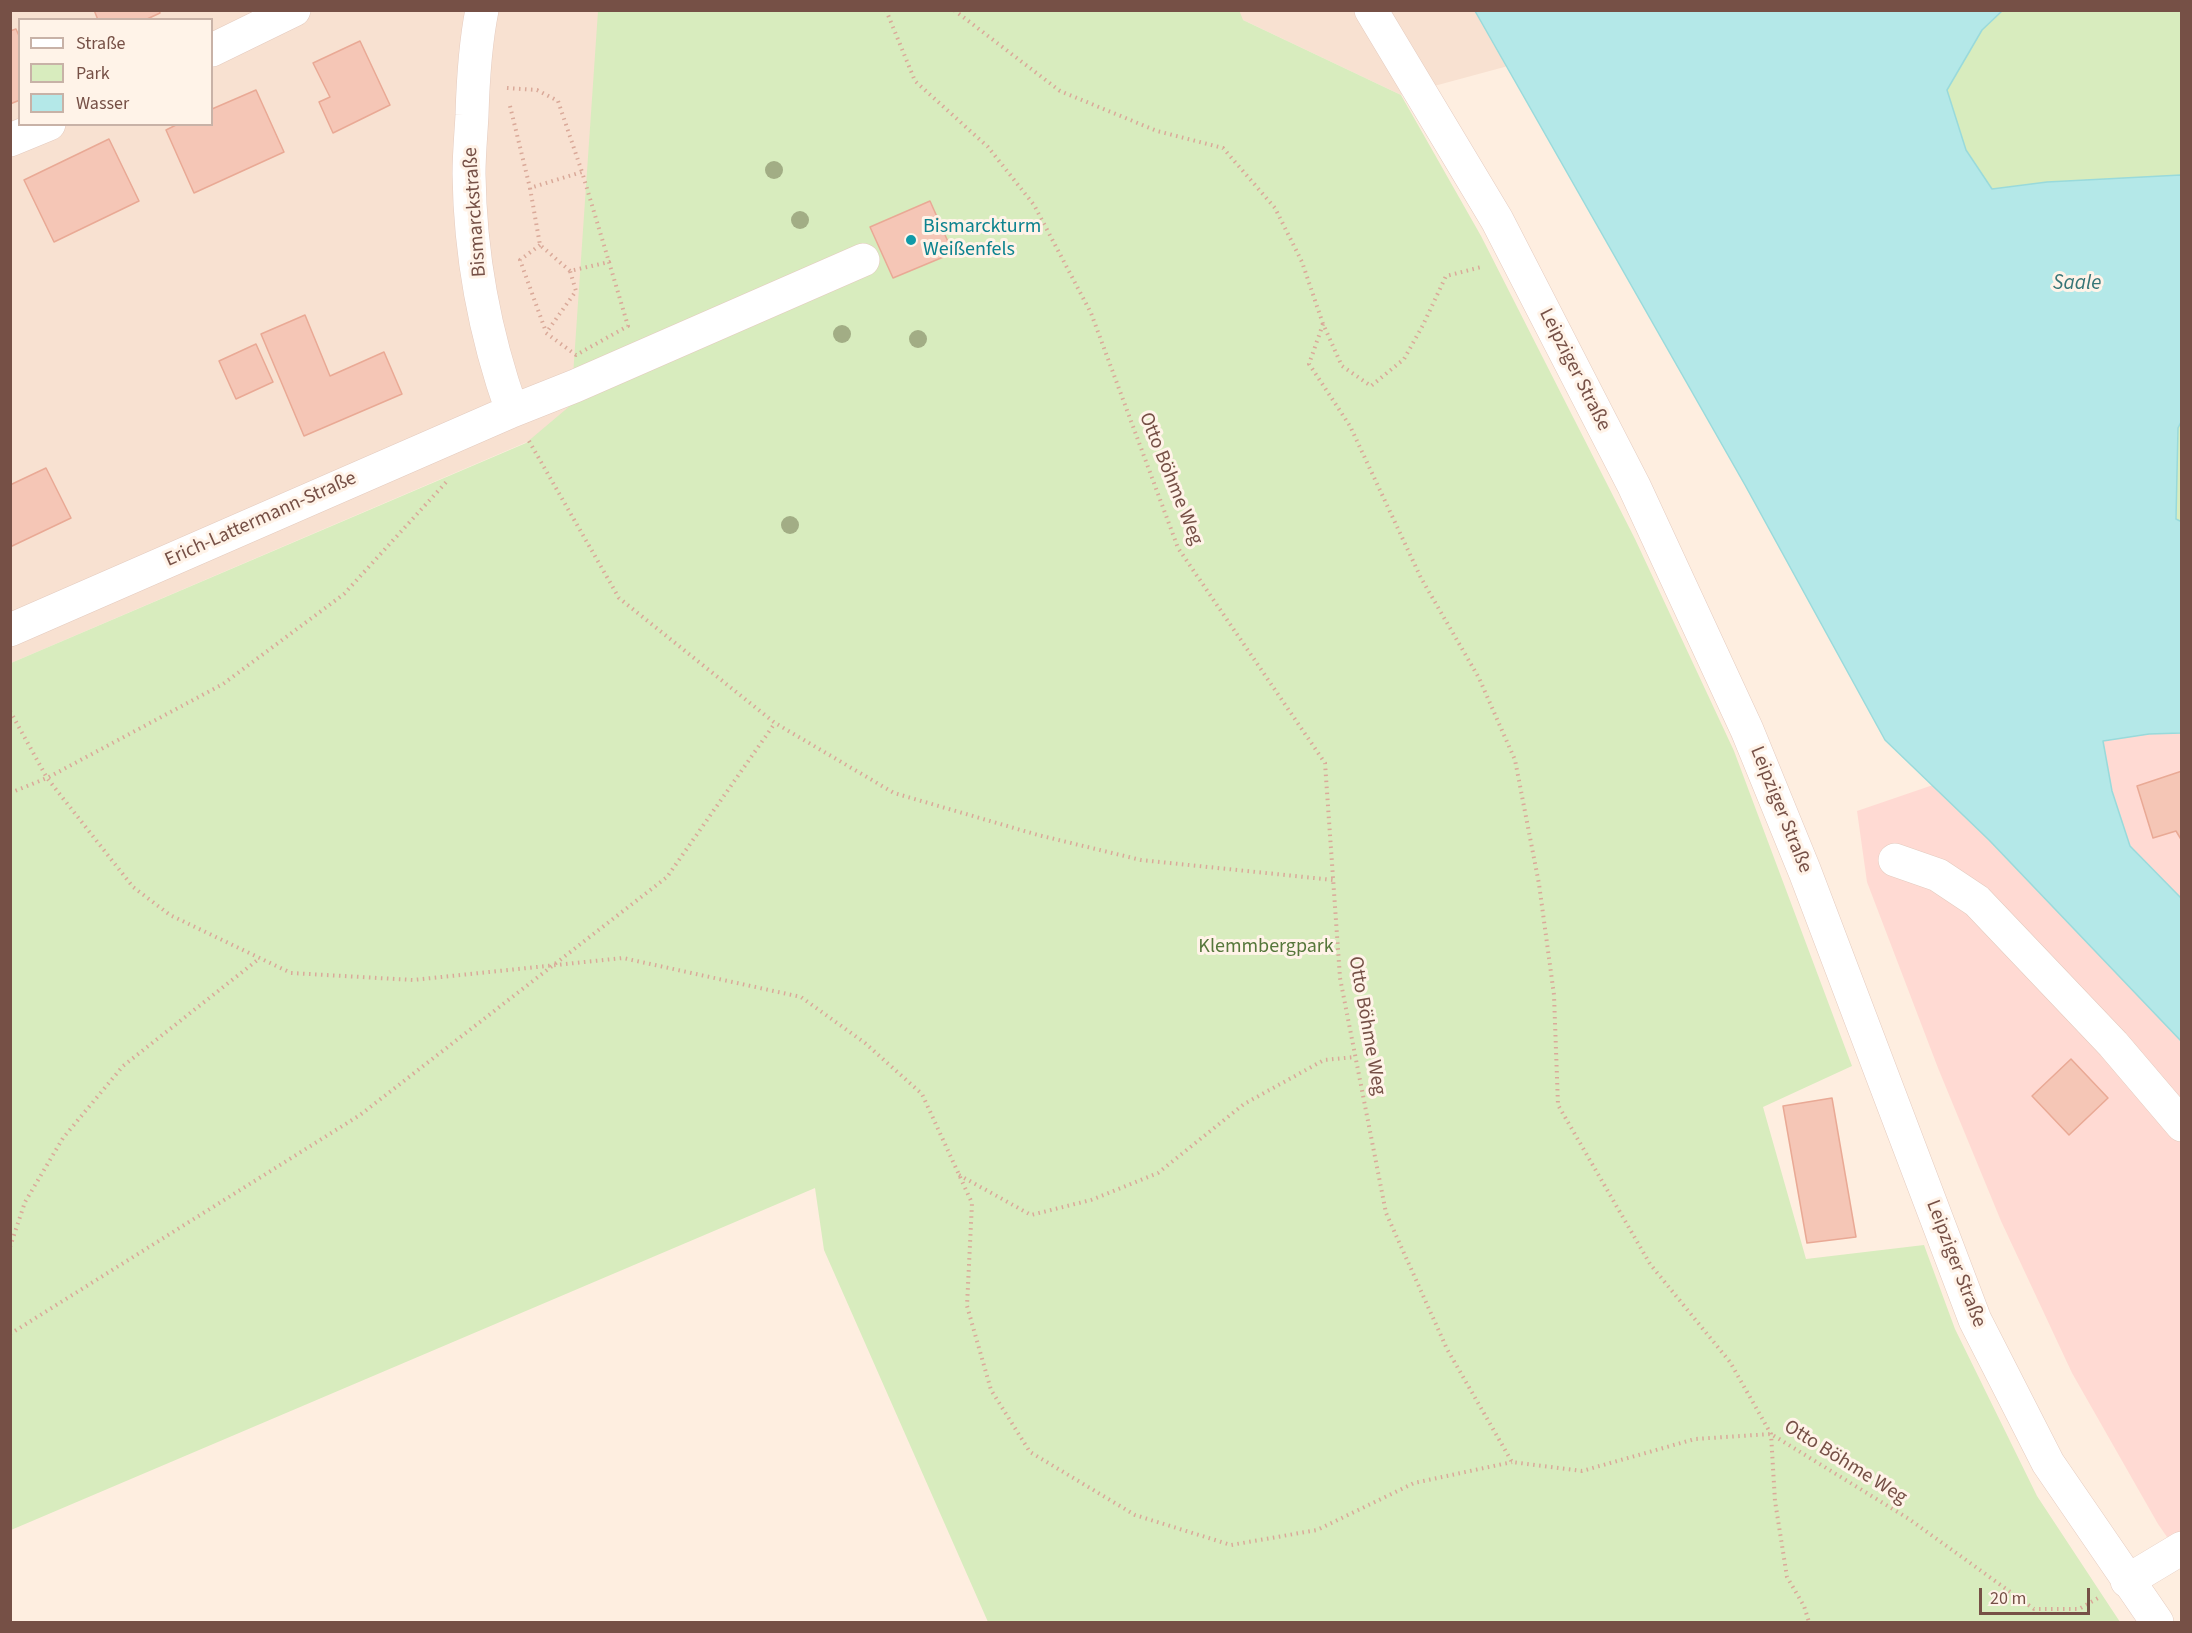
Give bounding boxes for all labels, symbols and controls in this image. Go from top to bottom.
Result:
legend [18,18,213,126]
text: Straße [76,31,125,56]
text: Park [76,61,110,86]
text: Wasser [76,91,129,116]
street label: Bismarckstraße [459,146,493,278]
place label: Bismarckturm Weißenfels [923,216,1041,263]
marker: Bismarckturm Weißenfels [904,233,918,247]
water label: Saale [2053,271,2101,297]
street label: Leipziger Straße [1533,305,1615,435]
street label: Otto Böhme Weg [1133,409,1207,549]
street label: Erich-Lattermann-Straße [161,467,361,573]
street label: Leipziger Straße [1744,743,1816,877]
park label: Klemmbergpark [1198,936,1334,960]
street label: Otto Böhme Weg [1342,955,1390,1097]
street label: Leipziger Straße [1920,1197,1990,1331]
street label: Otto Böhme Weg [1779,1416,1911,1510]
scale bar [1982,1576,2093,1614]
text: 20 m [1990,1586,2026,1611]

